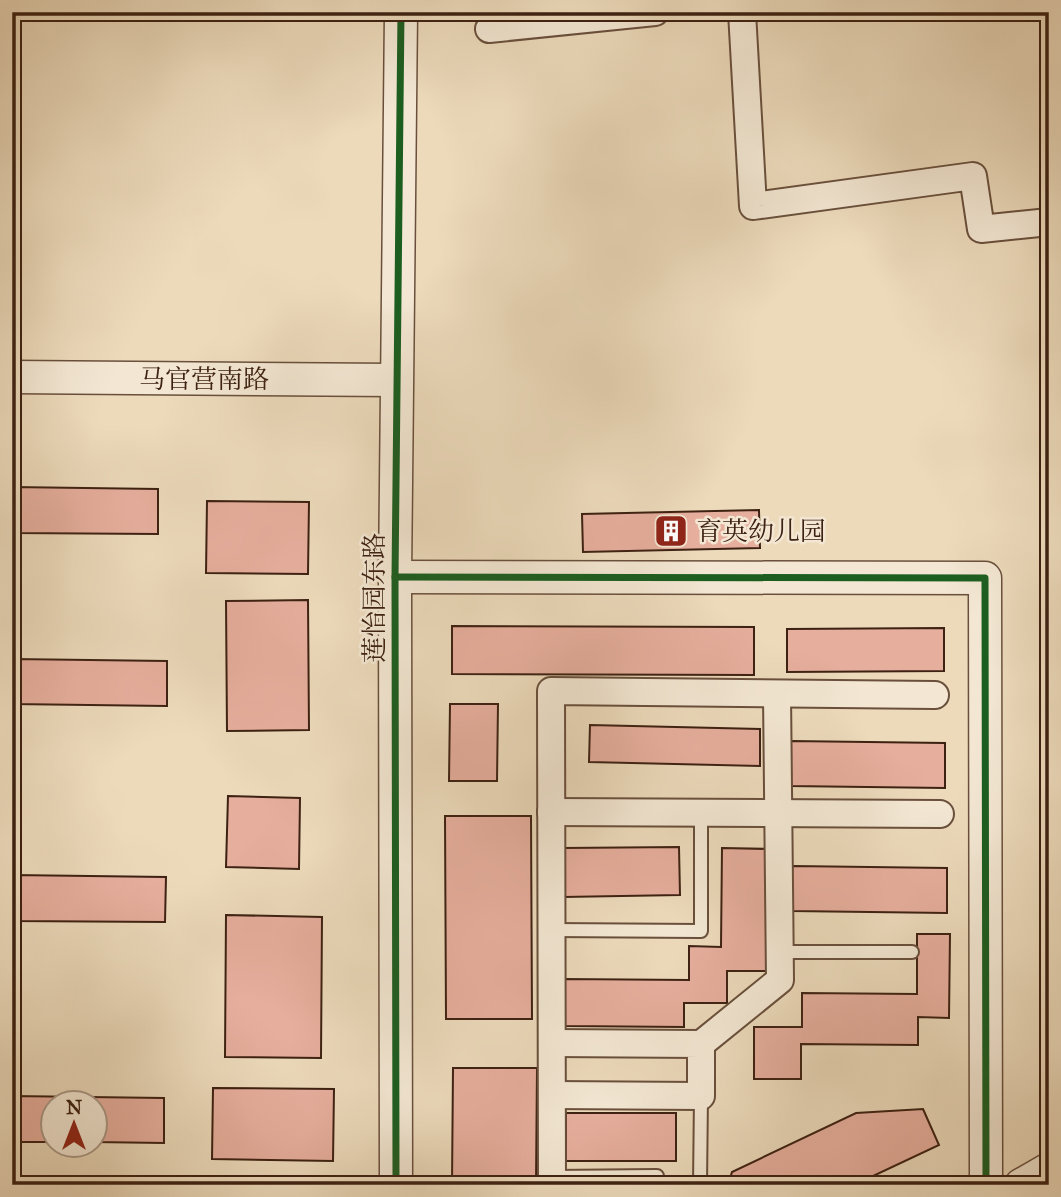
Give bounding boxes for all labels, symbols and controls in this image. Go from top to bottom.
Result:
street label: 马官营南路 [139,363,269,395]
building icon: 育英幼儿园 [652,512,690,550]
place label: 育英幼儿园 [696,515,826,547]
street label: 莲怡园东路 [358,533,390,663]
north arrow [38,1088,108,1158]
text: N [66,1096,82,1119]

